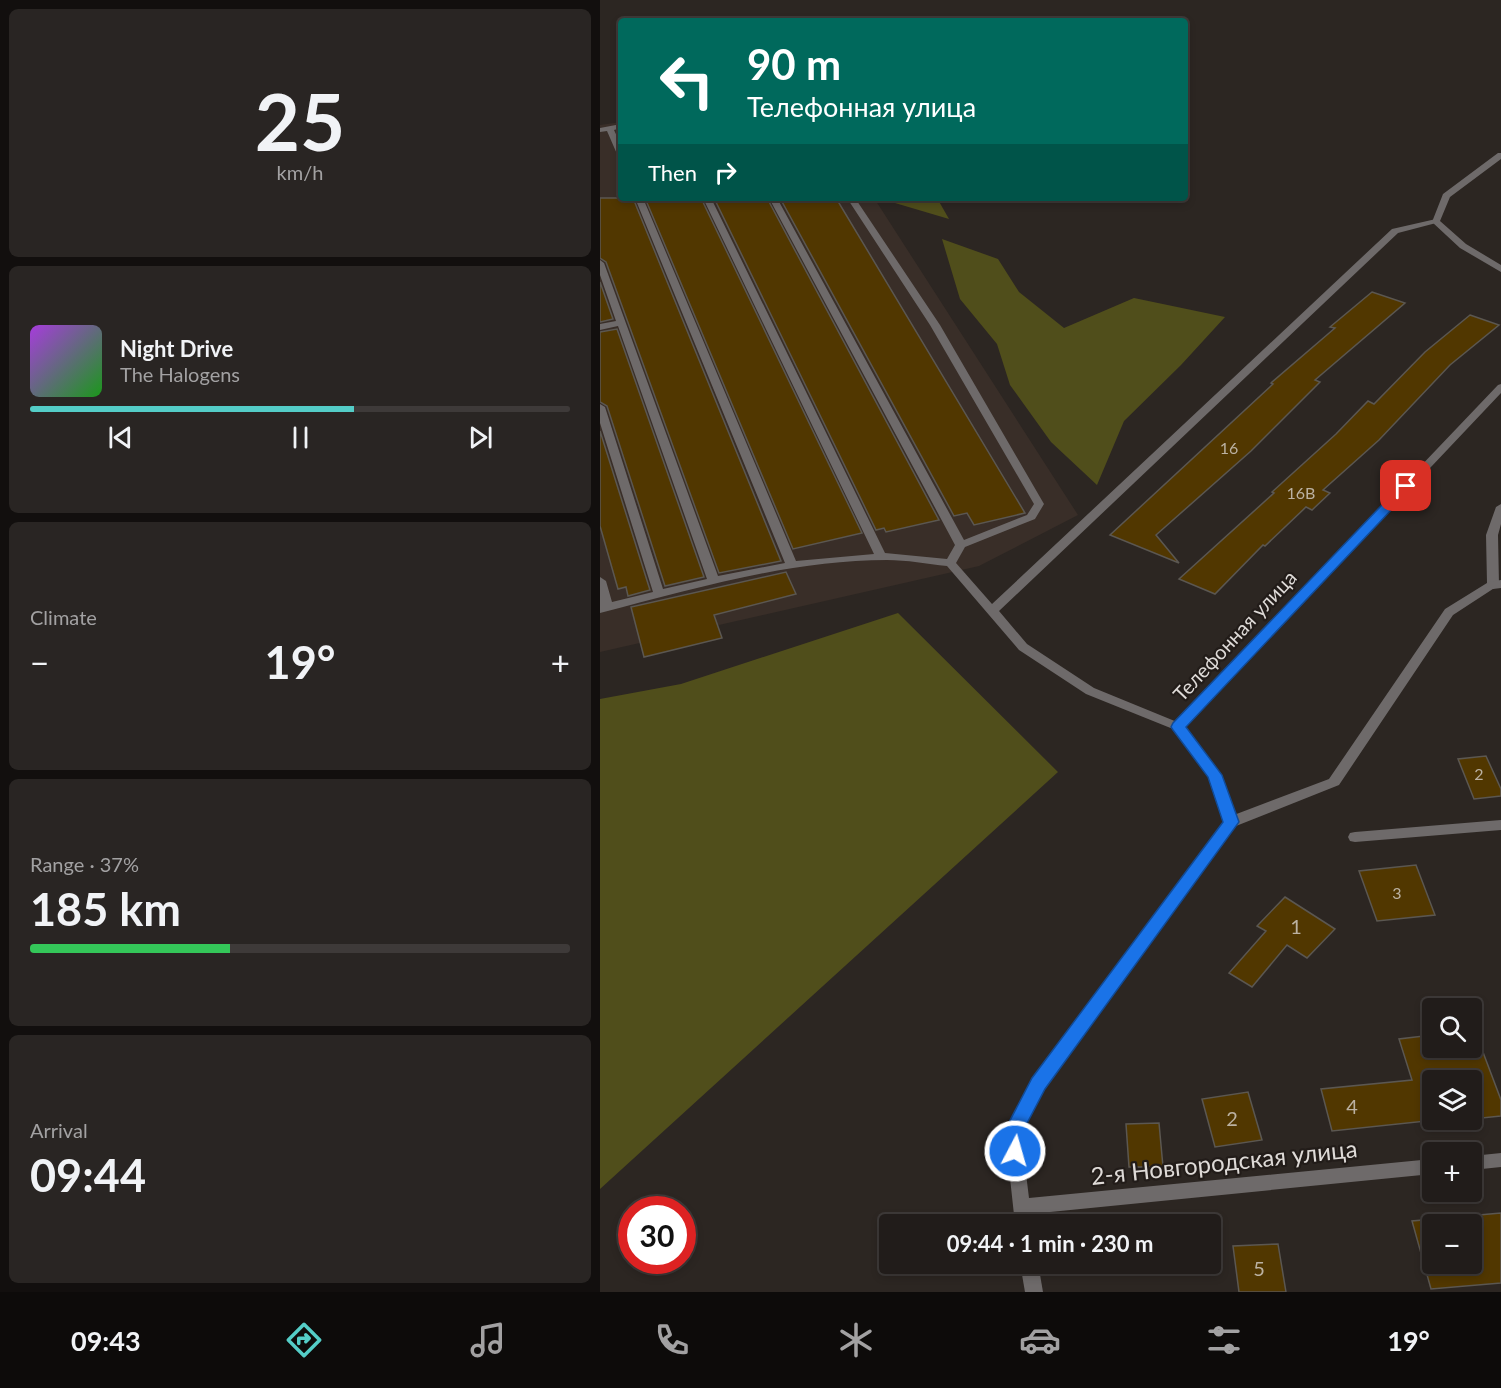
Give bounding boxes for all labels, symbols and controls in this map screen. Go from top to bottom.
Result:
text: 90 m [747,39,841,89]
icon: left [648,42,726,120]
text: 25 [255,74,345,168]
text: Телефонная улица [747,90,976,123]
icon: right [709,156,742,189]
text: Then [648,159,697,186]
text: km/h [277,160,323,184]
text: Night Drive [120,335,233,362]
text: The Halogens [120,362,240,386]
icon: previous [104,421,137,454]
icon: pause [284,421,317,454]
icon: next [464,421,497,454]
house number: 16 [1220,438,1238,457]
pin [1380,460,1431,511]
icon: arrive [1389,469,1422,502]
house number: 16В [1287,483,1315,502]
street label: Телефонная улица [1168,565,1301,706]
text: Climate [30,605,97,629]
text: 19° [265,635,335,689]
text: − [30,642,49,682]
text: + [551,642,570,682]
house number: 2 [1474,764,1484,783]
text: Range · 37% [30,852,139,876]
text: 185 km [30,882,181,936]
house number: 3 [1392,883,1402,902]
house number: 1 [1290,914,1302,938]
map controls [1422,998,1482,1274]
button: search [1422,998,1482,1058]
button: layers [1422,1070,1482,1130]
house number: 4 [1346,1094,1358,1118]
house number: 2 [1226,1106,1238,1130]
text: Arrival [30,1118,88,1142]
position arrow [983,1119,1047,1183]
street label: 2-я Новгородская улица [1089,1133,1359,1190]
button: + [1422,1142,1482,1202]
text: 09:44 [30,1148,146,1202]
speed limit sign: 30 [618,1196,696,1274]
button: − [1422,1214,1482,1274]
text: 09:44 · 1 min · 230 m [947,1230,1153,1257]
house number: 5 [1253,1256,1265,1280]
icon: directions [283,1319,325,1361]
icon: music [467,1319,509,1361]
icon: phone [651,1319,693,1361]
icon: climate [835,1319,877,1361]
icon: car [1019,1319,1061,1361]
icon: filters [1203,1319,1245,1361]
text: 09:43 [71,1324,141,1357]
text: 19° [1387,1324,1430,1357]

